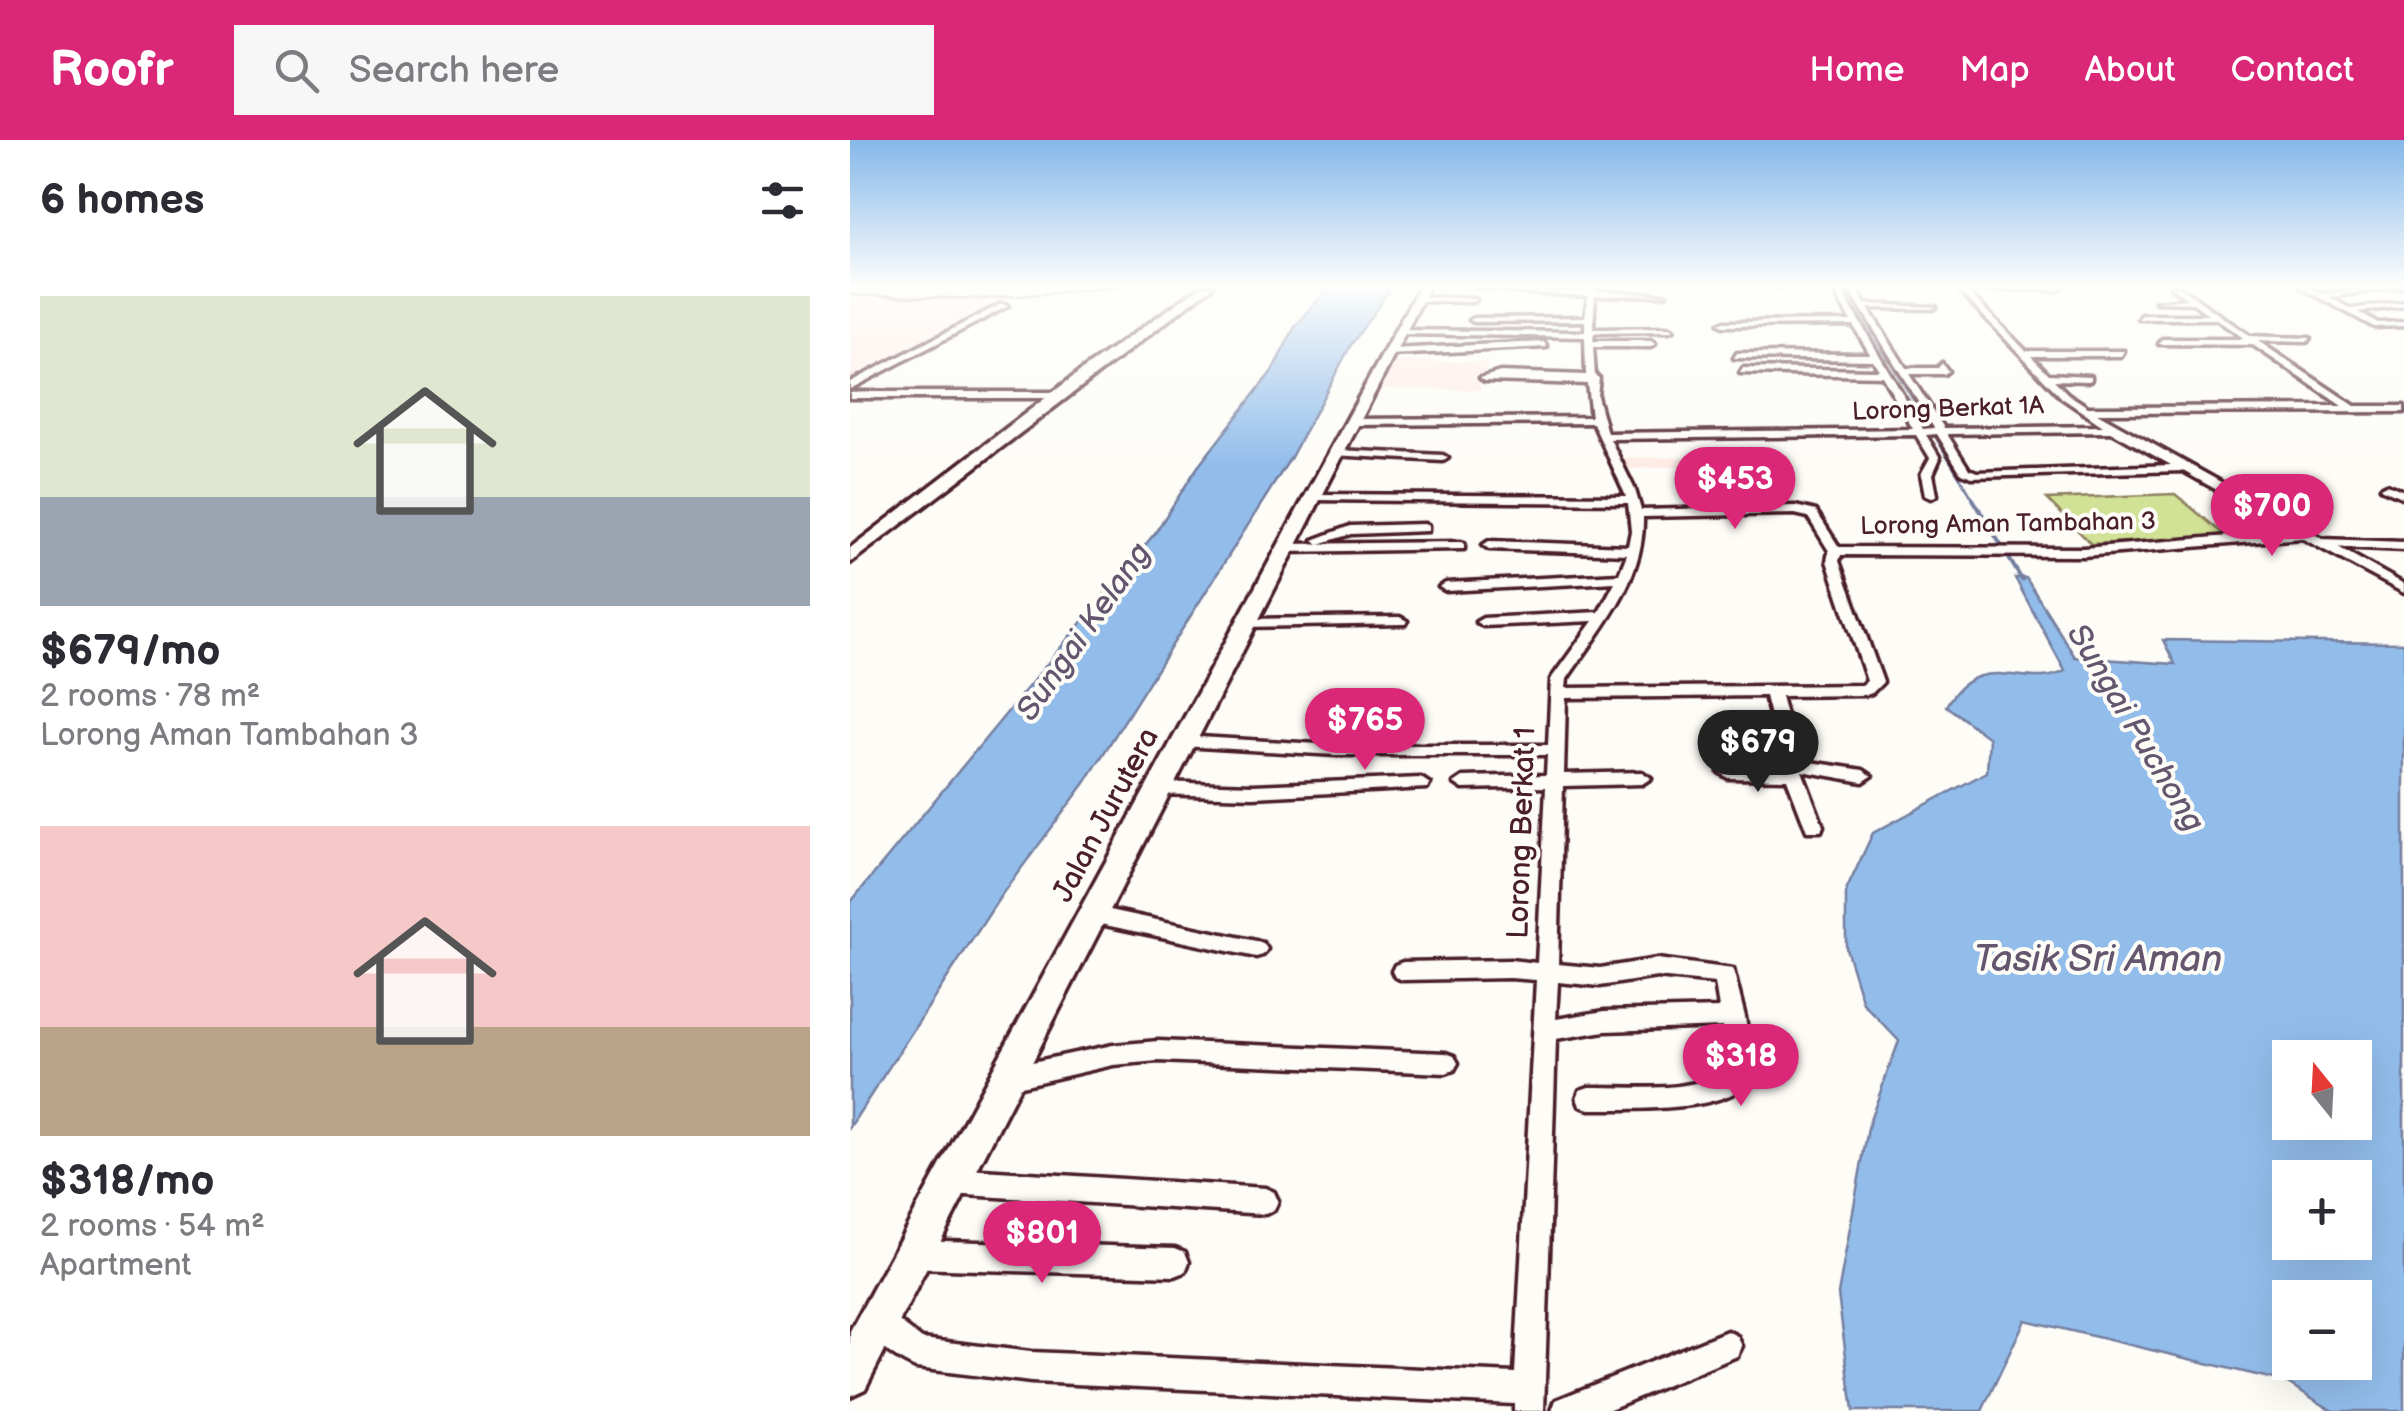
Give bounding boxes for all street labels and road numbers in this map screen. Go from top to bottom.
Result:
street label: Lorong Berkat 1A [1851,390,2045,428]
street label: Lorong Aman Tambahan 3 [1860,506,2156,542]
street label: Jalan Jurutera [1045,722,1167,908]
street label: Lorong Berkat 1 [1500,726,1544,940]

